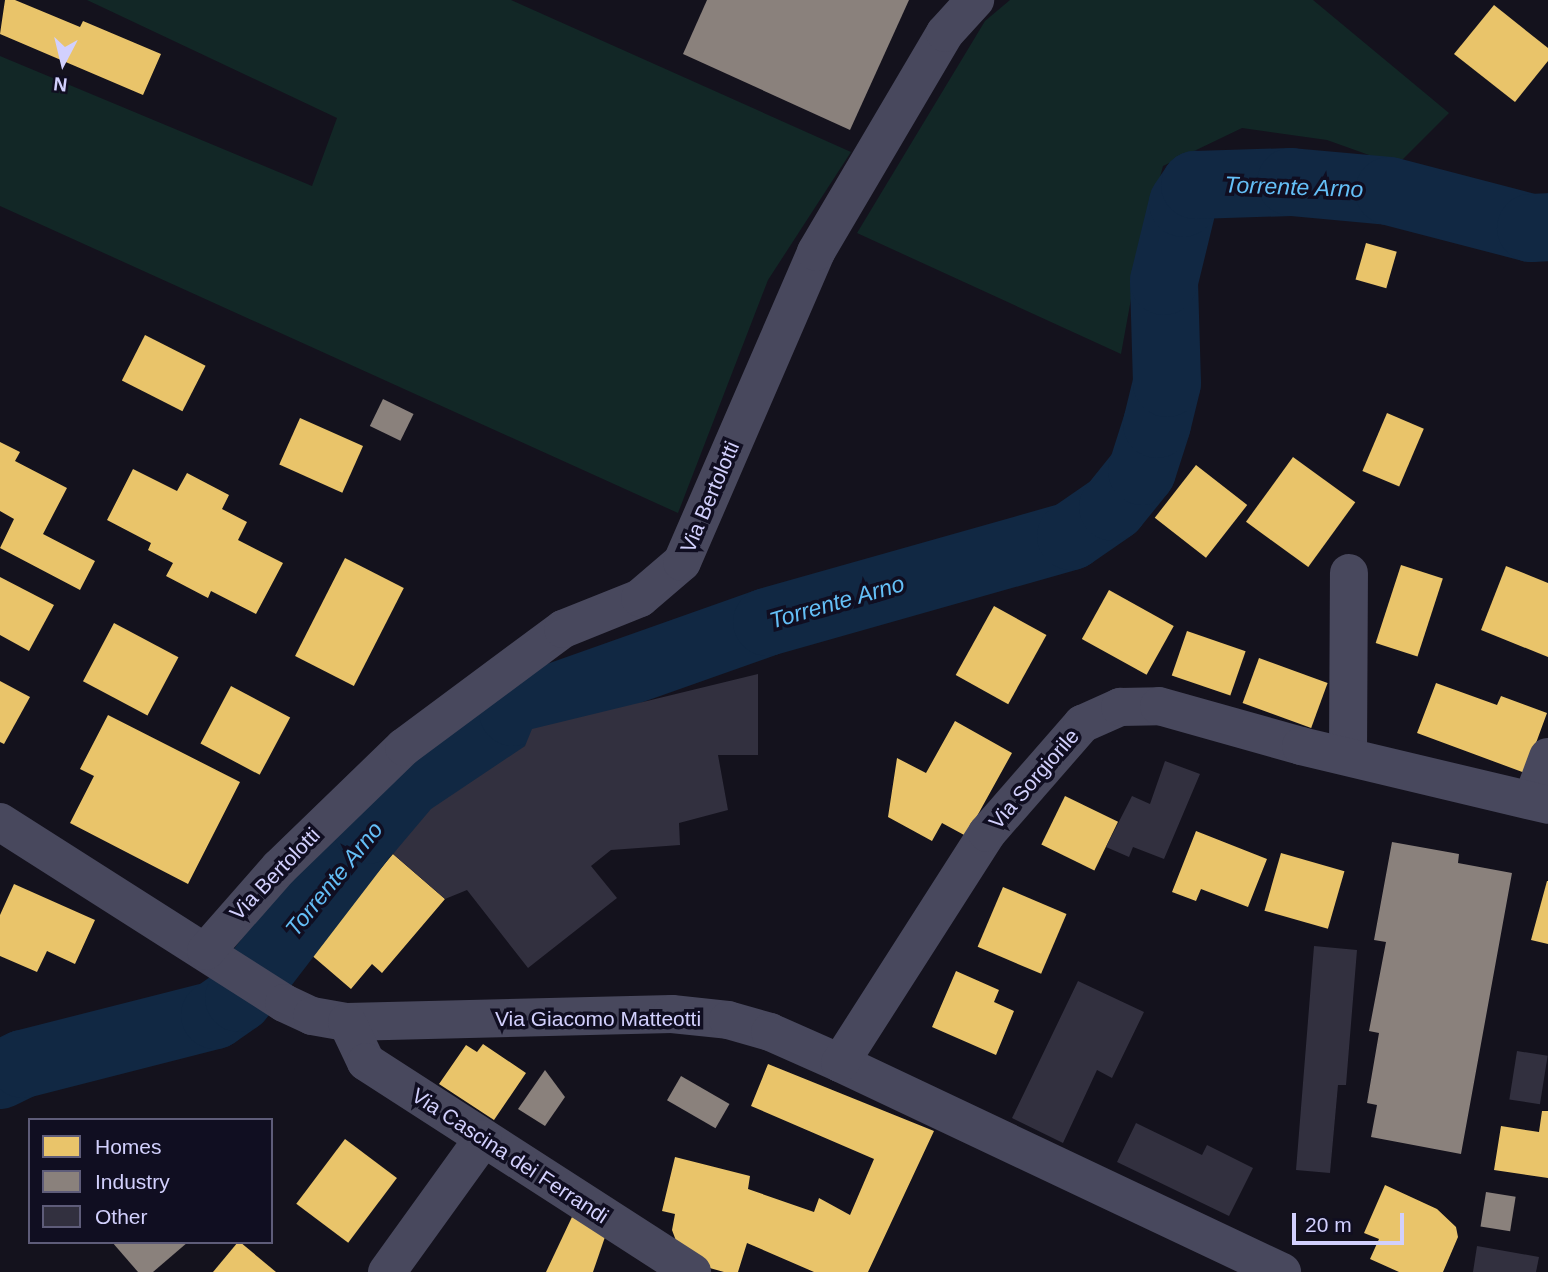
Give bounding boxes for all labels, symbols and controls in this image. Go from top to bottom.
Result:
north arrow [28,28,98,98]
text: N [52,73,68,96]
water label: Torrente Arno [1224,171,1364,203]
street label: Via Bertolotti [675,437,745,557]
water label: Torrente Arno [766,569,908,635]
street label: Via Sorgiorile [984,724,1084,834]
water label: Torrente Arno [279,816,389,942]
street label: Via Bertolotti [225,823,325,925]
street label: Via Giacomo Matteotti [495,1006,701,1032]
street label: Via Cascina dei Ferrandi [407,1083,613,1229]
legend [28,1118,273,1244]
text: Homes [95,1135,162,1158]
text: Industry [95,1170,170,1193]
scale bar [1296,1198,1408,1242]
text: Other [95,1205,148,1228]
text: 20 m [1305,1213,1352,1236]

